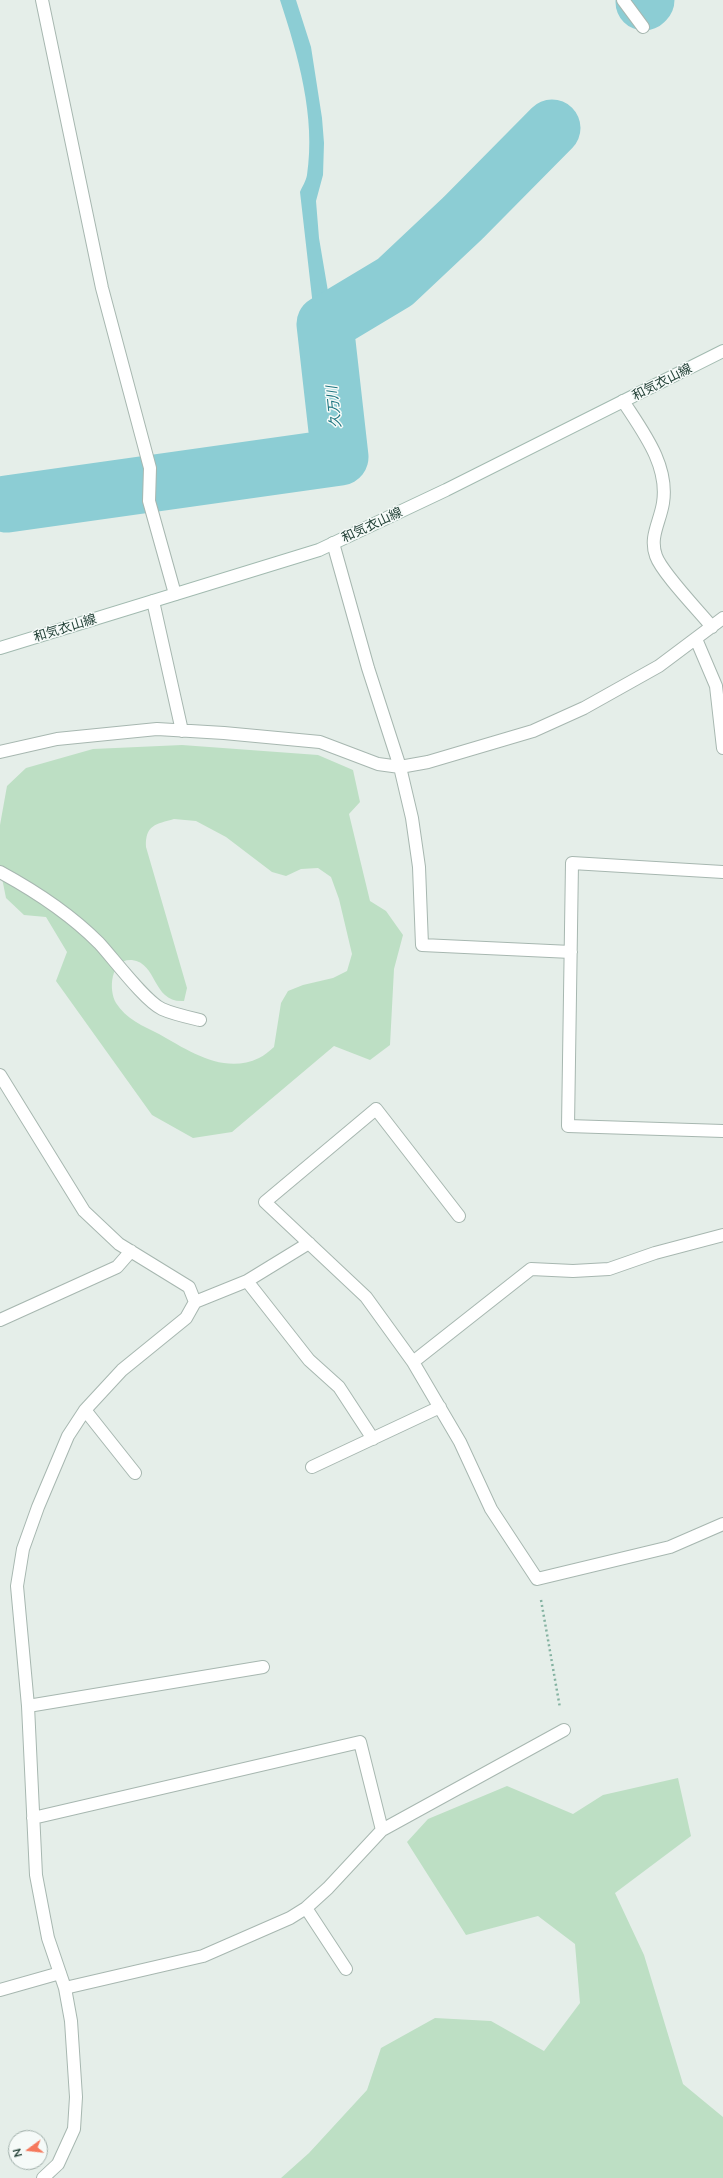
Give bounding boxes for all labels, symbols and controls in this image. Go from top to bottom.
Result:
street label: 和気衣山線 [630,360,694,404]
water label: 久万川 [323,385,345,429]
street label: 和気衣山線 [339,504,405,546]
street label: 和気衣山線 [32,611,98,645]
north arrow [8,2130,48,2170]
text: N [10,2147,24,2159]

